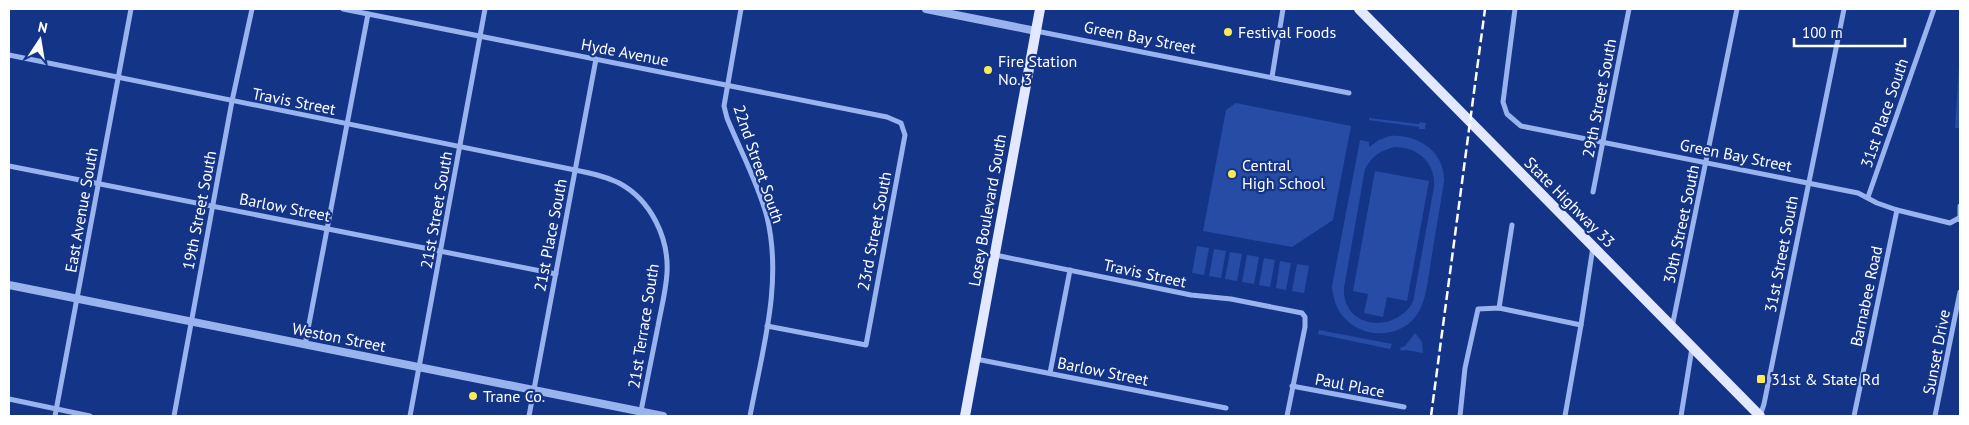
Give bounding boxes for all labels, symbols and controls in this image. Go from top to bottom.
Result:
north arrow [15,15,65,65]
scale bar [1794,15,1905,47]
street label: Green Bay Street [1082,16,1198,58]
text: N [36,18,49,37]
place label: Festival Foods [1238,22,1336,42]
text: 100 m [1802,23,1843,42]
marker: Festival Foods [1222,26,1234,38]
street label: Hyde Avenue [580,34,670,70]
street label: 29th Street South [1578,37,1620,159]
place label: Fire Station No. 3 [998,51,1077,89]
street label: 31st Place South [1856,56,1912,170]
marker: Fire Station No. 3 [982,64,994,76]
street label: Travis Street [251,83,338,119]
street label: 22nd Street South [729,102,789,226]
street label: Losey Boulevard South [964,132,1010,288]
street label: Green Bay Street [1678,134,1794,176]
street label: East Avenue South [60,146,102,274]
street label: 19th Street South [178,149,220,271]
street label: 21st Street South [416,150,456,270]
street label: State Highway 33 [1520,152,1620,252]
place label: Central High School [1242,155,1325,193]
street label: 30th Street South [1659,163,1703,285]
marker: Central High School [1226,168,1238,180]
street label: 23rd Street South [853,170,895,292]
street label: 21st Place South [529,177,571,293]
street label: Barlow Street [238,188,333,226]
street label: 31st Street South [1760,194,1802,314]
street label: Barnabee Road [1846,244,1886,348]
street label: Travis Street [1102,254,1189,292]
street label: 21st Terrace South [623,262,663,390]
street label: Sunset Drive [1918,308,1954,396]
street label: Weston Street [290,318,388,356]
street label: Barlow Street [1056,352,1151,390]
street label: Paul Place [1314,368,1386,402]
place label: 31st & State Rd [1771,369,1880,389]
marker: 31st & State Rd [1755,373,1767,385]
place label: Trane Co. [483,386,545,406]
marker: Trane Co. [467,390,479,402]

